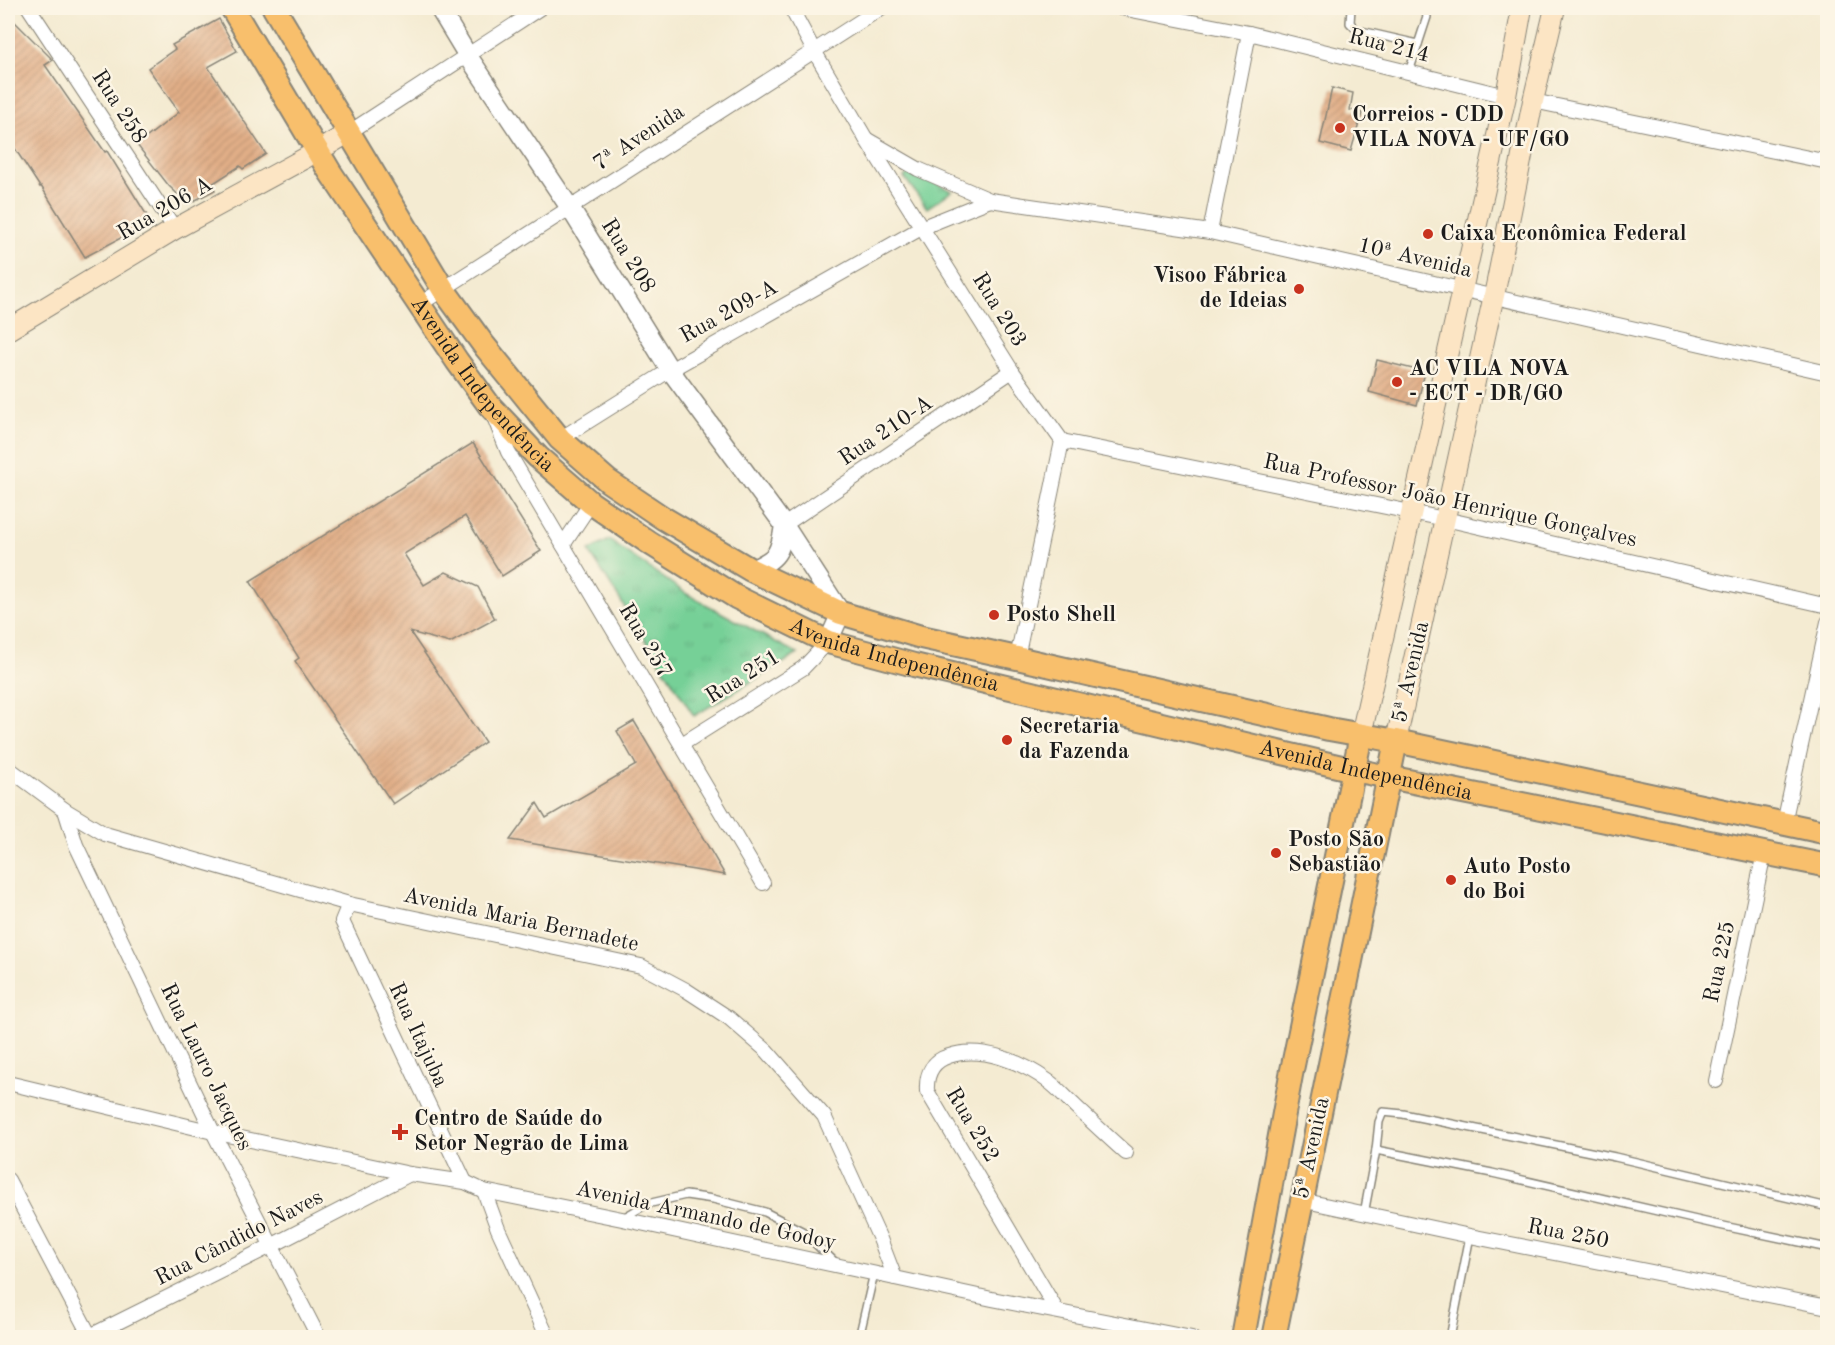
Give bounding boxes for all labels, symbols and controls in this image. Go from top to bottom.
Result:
street label: Rua 214 [1346,25,1432,67]
street label: Rua 258 [87,66,151,148]
street label: 7ª Avenida [590,100,689,175]
place label: Correios - CDD VILA NOVA - UF/GO [1352,104,1569,151]
marker: Correios - CDD VILA NOVA - UF/GO [1333,121,1347,135]
street label: Rua 206 A [114,173,216,245]
street label: Rua 208 [597,215,659,297]
place label: Caixa Econômica Federal [1440,223,1687,245]
marker: Caixa Econômica Federal [1421,227,1435,241]
street label: 10ª Avenida [1356,234,1474,282]
place label: Visoo Fábrica de Ideias [1153,265,1287,312]
street label: Rua 203 [968,269,1030,351]
street label: Rua 209-A [677,276,782,348]
marker: Visoo Fábrica de Ideias [1292,282,1306,296]
street label: Avenida Independência [406,293,558,477]
place label: AC VILA NOVA - ECT - DR/GO [1409,358,1570,405]
marker: AC VILA NOVA - ECT - DR/GO [1390,375,1404,389]
street label: Rua 210-A [835,392,937,470]
street label: Rua Professor João Henrique Gonçalves [1261,451,1639,551]
street label: Rua 257 [614,600,676,682]
place label: Posto Shell [1006,604,1116,626]
marker: Posto Shell [987,608,1001,622]
street label: Avenida Independência [785,614,1001,696]
street label: 5ª Avenida [1389,619,1433,725]
street label: Rua 251 [702,646,784,708]
place label: Secretaria da Fazenda [1019,716,1129,763]
marker: Secretaria da Fazenda [1000,733,1014,747]
street label: Avenida Independência [1257,737,1475,805]
place label: Posto São Sebastião [1288,829,1384,876]
marker: Posto São Sebastião [1269,846,1283,860]
place label: Auto Posto do Boi [1463,856,1571,903]
marker: Auto Posto do Boi [1444,873,1458,887]
street label: Avenida Maria Bernadete [401,884,641,956]
street label: Rua 225 [1701,919,1739,1005]
street label: Rua Itajuba [384,979,452,1091]
street label: Rua Lauro Jacques [156,980,256,1154]
street label: Rua 252 [941,1084,1003,1166]
street label: 5ª Avenida [1290,1095,1334,1201]
place label: Centro de Saúde do Setor Negrão de Lima [414,1108,629,1155]
marker: Centro de Saúde do Setor Negrão de Lima [391,1123,409,1141]
street label: Avenida Armando de Godoy [574,1178,839,1254]
street label: Rua Cândido Naves [151,1186,327,1290]
street label: Rua 250 [1525,1215,1611,1253]

